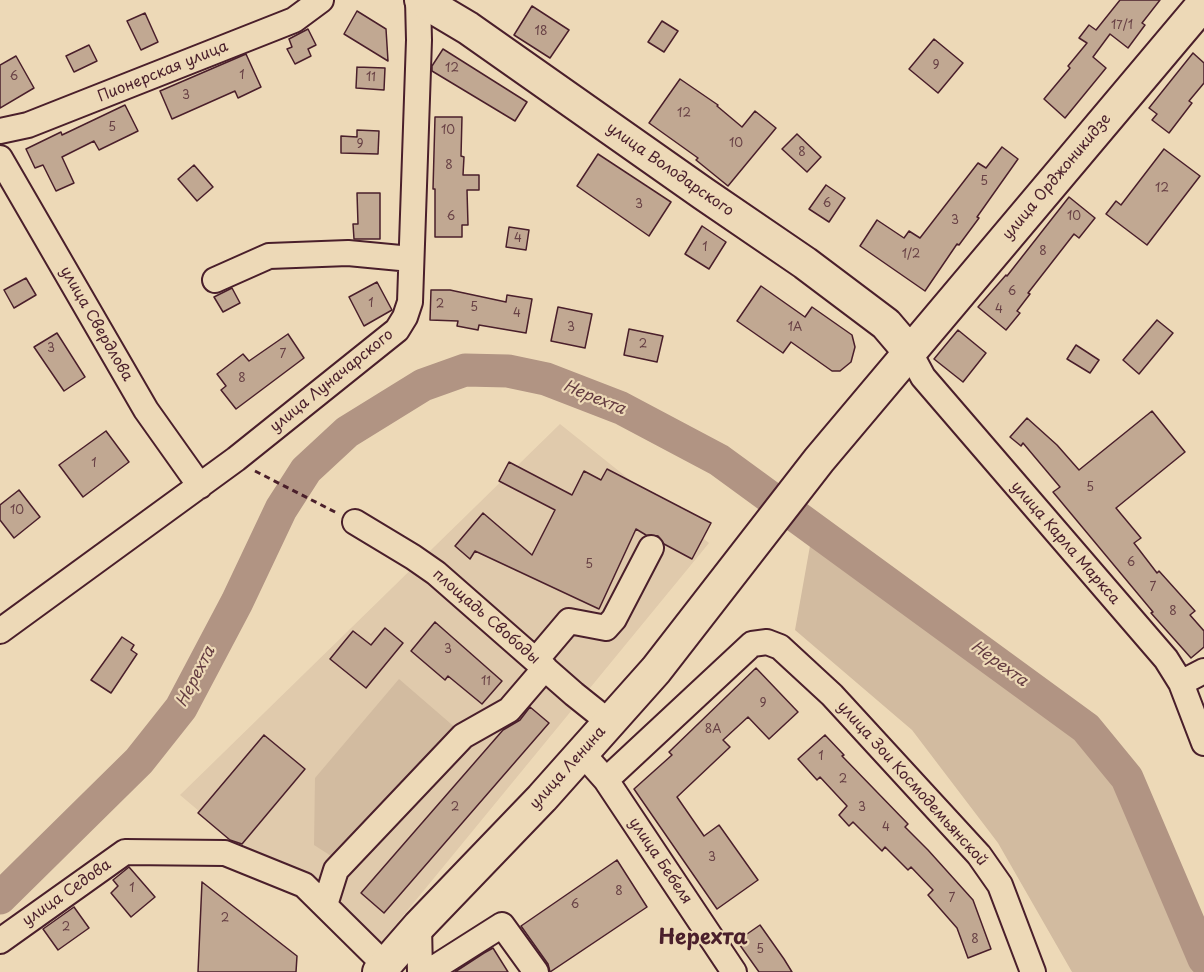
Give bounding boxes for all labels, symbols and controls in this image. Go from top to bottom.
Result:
house number: 17/1 [1111,19,1133,33]
house number: 18 [535,25,547,39]
street label: Пионерская улица [95,38,231,106]
house number: 9 [932,59,940,73]
house number: 12 [445,62,459,76]
house number: 1 [239,69,245,83]
house number: 6 [10,70,18,84]
house number: 11 [366,71,376,85]
house number: 3 [182,89,190,103]
house number: 12 [677,107,691,121]
street label: улица Орджоникидзе [999,110,1115,244]
street label: улица Володарского [603,119,737,221]
house number: 5 [108,121,116,135]
house number: 10 [441,124,455,138]
house number: 10 [729,137,743,151]
house number: 9 [356,138,364,152]
house number: 8 [798,146,806,160]
house number: 8 [445,159,453,173]
house number: 5 [980,175,988,189]
house number: 12 [1155,182,1169,196]
house number: 6 [823,197,831,211]
house number: 3 [635,198,643,212]
house number: 6 [447,210,455,224]
house number: 10 [1067,210,1081,224]
house number: 3 [951,214,959,228]
house number: 4 [514,232,522,246]
house number: 1 [702,241,708,255]
house number: 8 [1039,245,1047,259]
house number: 1/2 [902,248,920,262]
street label: улица Свердлова [56,263,136,385]
house number: 6 [1008,285,1016,299]
house number: 1 [368,297,374,311]
house number: 2 [436,298,444,312]
house number: 5 [470,301,478,315]
house number: 4 [995,303,1003,317]
house number: 4 [513,307,521,321]
house number: 3 [567,321,575,335]
house number: 1А [788,321,802,335]
street label: улица Луначарского [267,326,397,436]
house number: 2 [639,338,647,352]
house number: 3 [47,342,55,356]
house number: 7 [280,348,286,362]
house number: 8 [238,372,246,386]
water label: Нерехта [560,377,628,419]
house number: 1 [91,457,97,471]
street label: улица Карла Маркса [1007,478,1123,608]
house number: 5 [1086,481,1094,495]
house number: 10 [10,504,24,518]
house number: 6 [1127,556,1135,570]
house number: 5 [585,558,593,572]
street label: площадь Свободы [429,566,543,668]
house number: 7 [1150,581,1156,595]
house number: 8 [1169,605,1177,619]
water label: Нерехта [967,637,1031,691]
house number: 3 [444,643,452,657]
water label: Нерехта [173,644,219,710]
house number: 11 [481,675,491,689]
house number: 9 [759,697,767,711]
street label: улица Зои Космодемьянской [833,698,991,870]
street label: улица Ленина [526,723,610,813]
house number: 8А [705,723,721,737]
house number: 1 [818,750,824,764]
house number: 2 [839,773,847,787]
house number: 2 [451,801,459,815]
house number: 3 [858,801,866,815]
street label: улица Бебеля [625,814,695,908]
house number: 4 [882,821,890,835]
house number: 3 [708,851,716,865]
street label: улица Седова [19,856,115,930]
house number: 1 [129,882,135,896]
house number: 8 [615,885,623,899]
house number: 7 [949,892,955,906]
house number: 6 [571,898,579,912]
house number: 2 [221,912,229,926]
house number: 2 [62,921,70,935]
district label: Нерехта [658,925,748,951]
house number: 8 [971,933,979,947]
house number: 5 [756,943,764,957]

